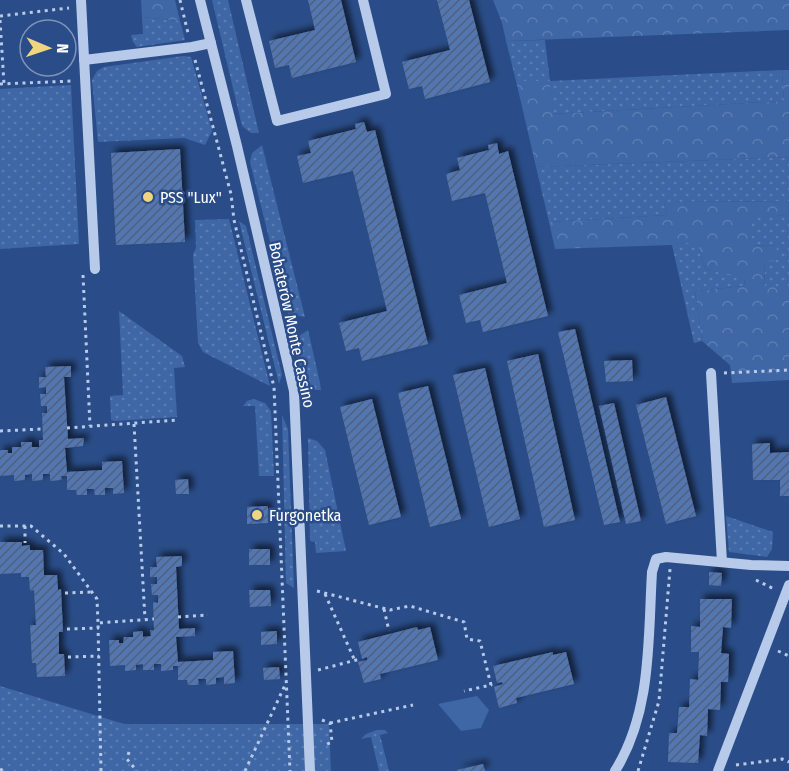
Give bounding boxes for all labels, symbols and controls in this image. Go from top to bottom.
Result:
north arrow [18,18,78,78]
text: N [53,43,72,54]
place label: PSS "Lux" [160,188,222,207]
marker: PSS "Lux" [141,190,155,204]
street label: Bohaterów Monte Cassino [265,240,319,410]
place label: Furgonetka [269,506,342,525]
marker: Furgonetka [250,508,264,522]

